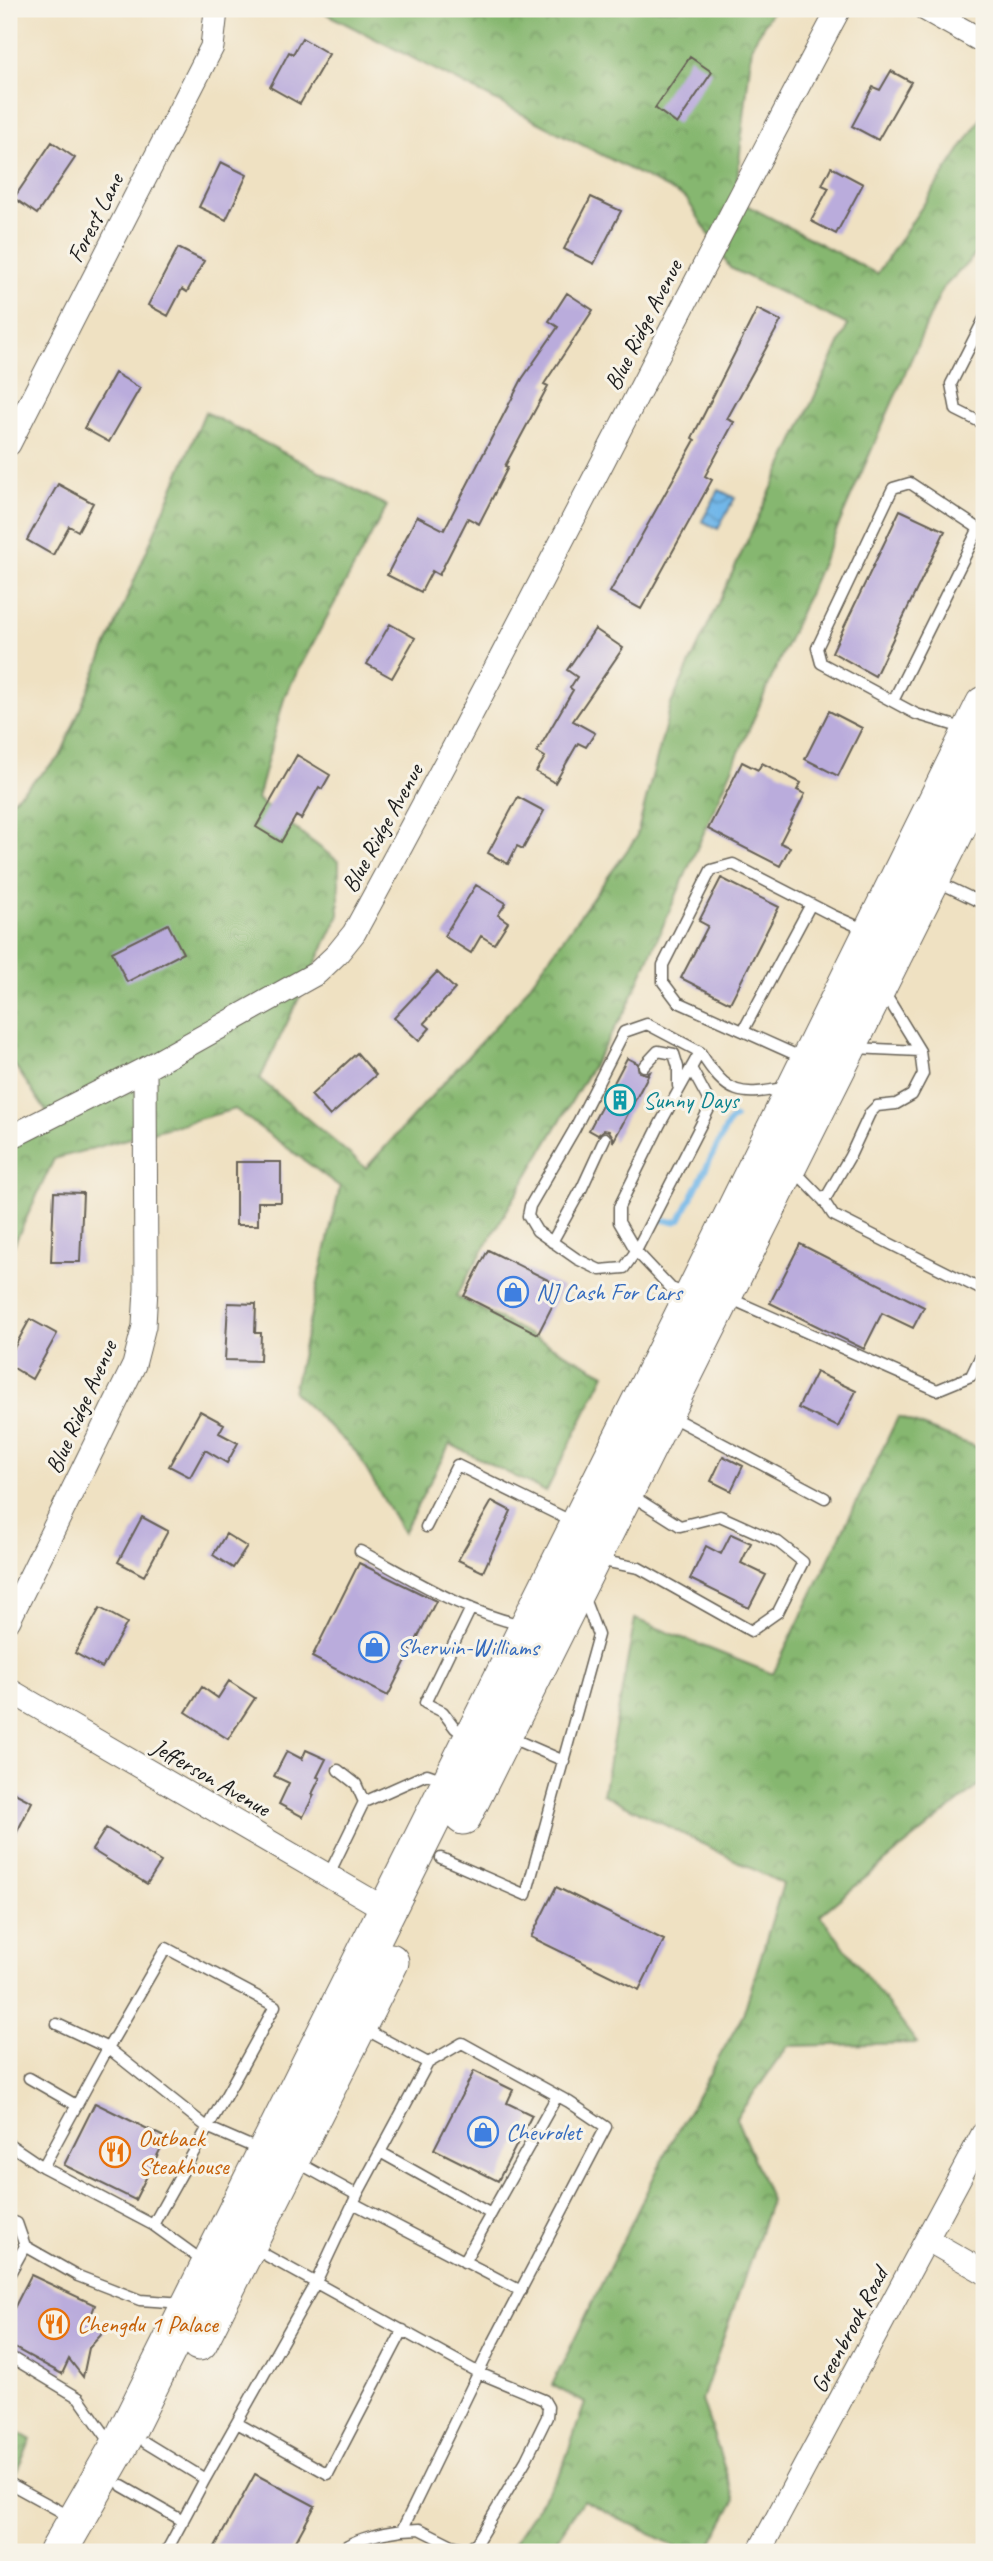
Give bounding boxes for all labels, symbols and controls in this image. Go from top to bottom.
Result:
street label: Forest Lane [60,166,131,268]
street label: Blue Ridge Avenue [597,253,690,395]
street label: Blue Ridge Avenue [334,757,431,898]
building icon: Sunny Days [603,1083,637,1117]
place label: Sunny Days [643,1085,740,1115]
shop icon: NJ Cash For Cars [496,1275,530,1309]
place label: NJ Cash For Cars [536,1277,684,1307]
street label: Blue Ridge Avenue [38,1334,125,1478]
shop icon: Sherwin-Williams [357,1630,391,1664]
place label: Sherwin-Williams [397,1632,542,1662]
street label: Jefferson Avenue [146,1731,277,1824]
shop icon: Chevrolet [466,2115,500,2149]
place label: Chevrolet [506,2117,583,2147]
place label: Outback Steakhouse [138,2123,231,2181]
restaurant icon: Outback Steakhouse [98,2135,132,2169]
street label: Greenbrook Road [803,2259,896,2398]
restaurant icon: Chengdu 1 Palace [37,2307,71,2341]
place label: Chengdu 1 Palace [77,2309,220,2339]

